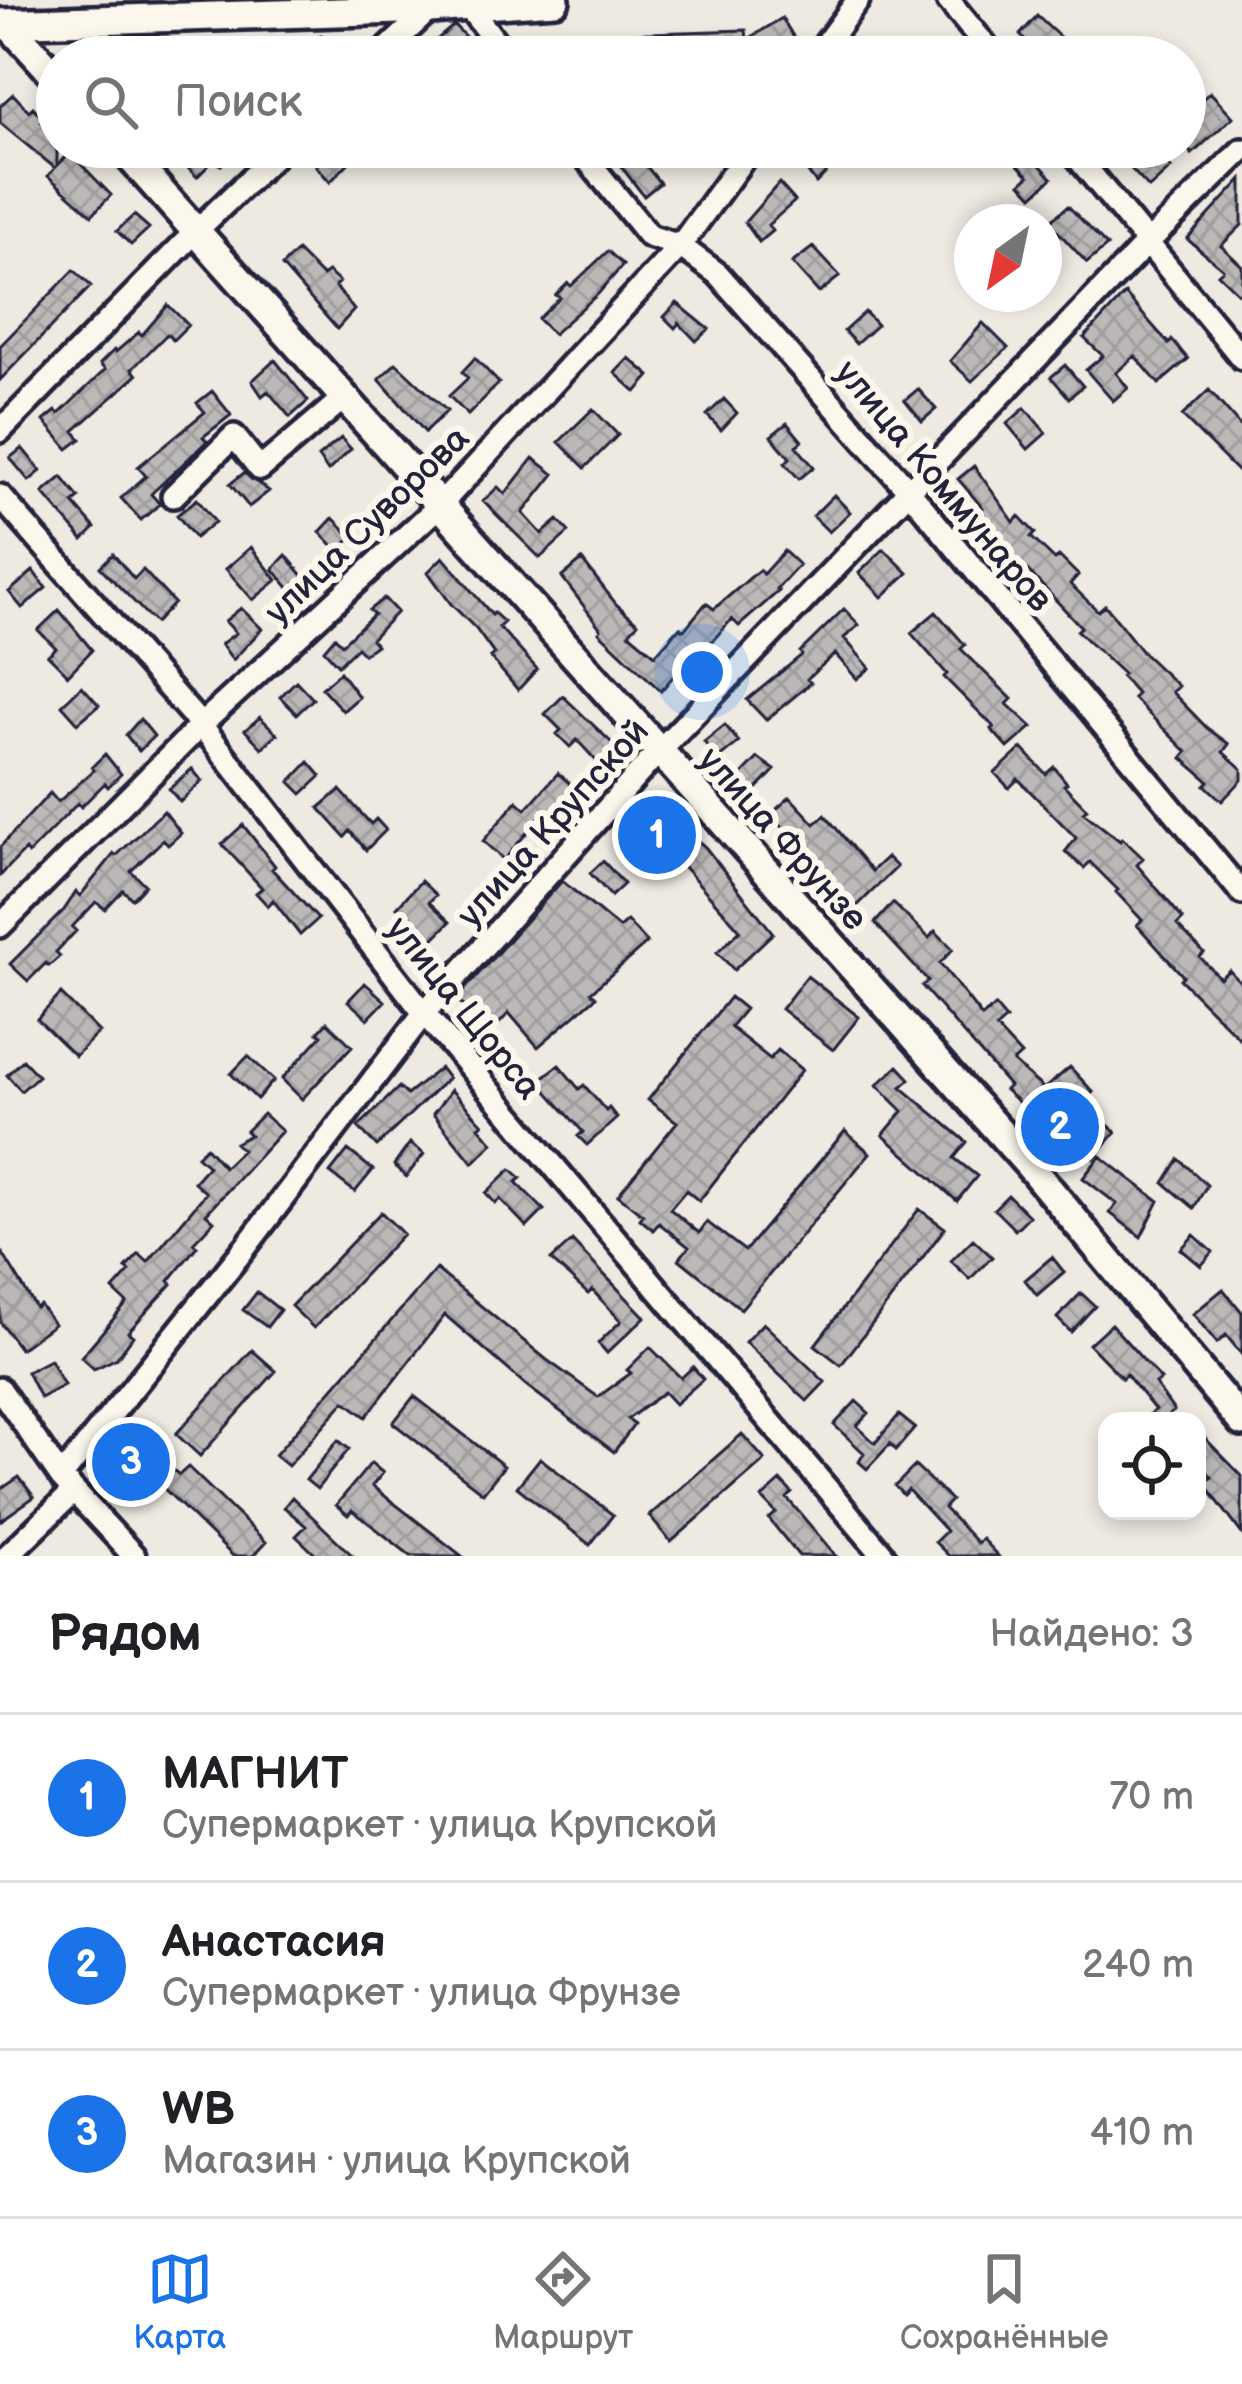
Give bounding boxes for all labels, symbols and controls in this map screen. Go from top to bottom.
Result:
search box [36,36,1206,168]
icon: search [78,69,144,135]
text: Поиск [174,75,302,130]
north arrow [954,204,1062,312]
street label: улица Коммунаров [825,352,1061,621]
street label: улица Суворова [257,418,479,634]
your location [672,642,732,702]
street label: улица Крупской [449,710,659,937]
street label: улица Фрунзе [689,739,876,940]
pin: 1 [618,790,696,880]
street label: улица Щорса [376,909,550,1109]
pin: 2 [1021,1082,1099,1172]
map controls [1098,1412,1206,1520]
button: locate [1098,1412,1206,1520]
pin: 3 [92,1417,170,1507]
text: Рядом [48,1604,202,1665]
text: Найдено: 3 [989,1611,1194,1658]
text: МАГНИТ [162,1747,348,1802]
text: 1 [79,1774,95,1821]
text: 70 m [1109,1774,1194,1821]
text: Супермаркет · улица Крупской [162,1802,717,1849]
text: Анастасия [162,1915,386,1970]
text: 2 [75,1942,99,1989]
text: 240 m [1082,1942,1194,1989]
text: Супермаркет · улица Фрунзе [162,1970,681,2017]
text: WB [162,2083,235,2138]
text: 3 [76,2110,98,2157]
text: 410 m [1089,2110,1194,2157]
text: Магазин · улица Крупской [162,2138,631,2185]
tab: Карта [133,2246,226,2358]
tab: Маршрут [493,2246,633,2358]
tab: Сохранённые [900,2246,1109,2358]

